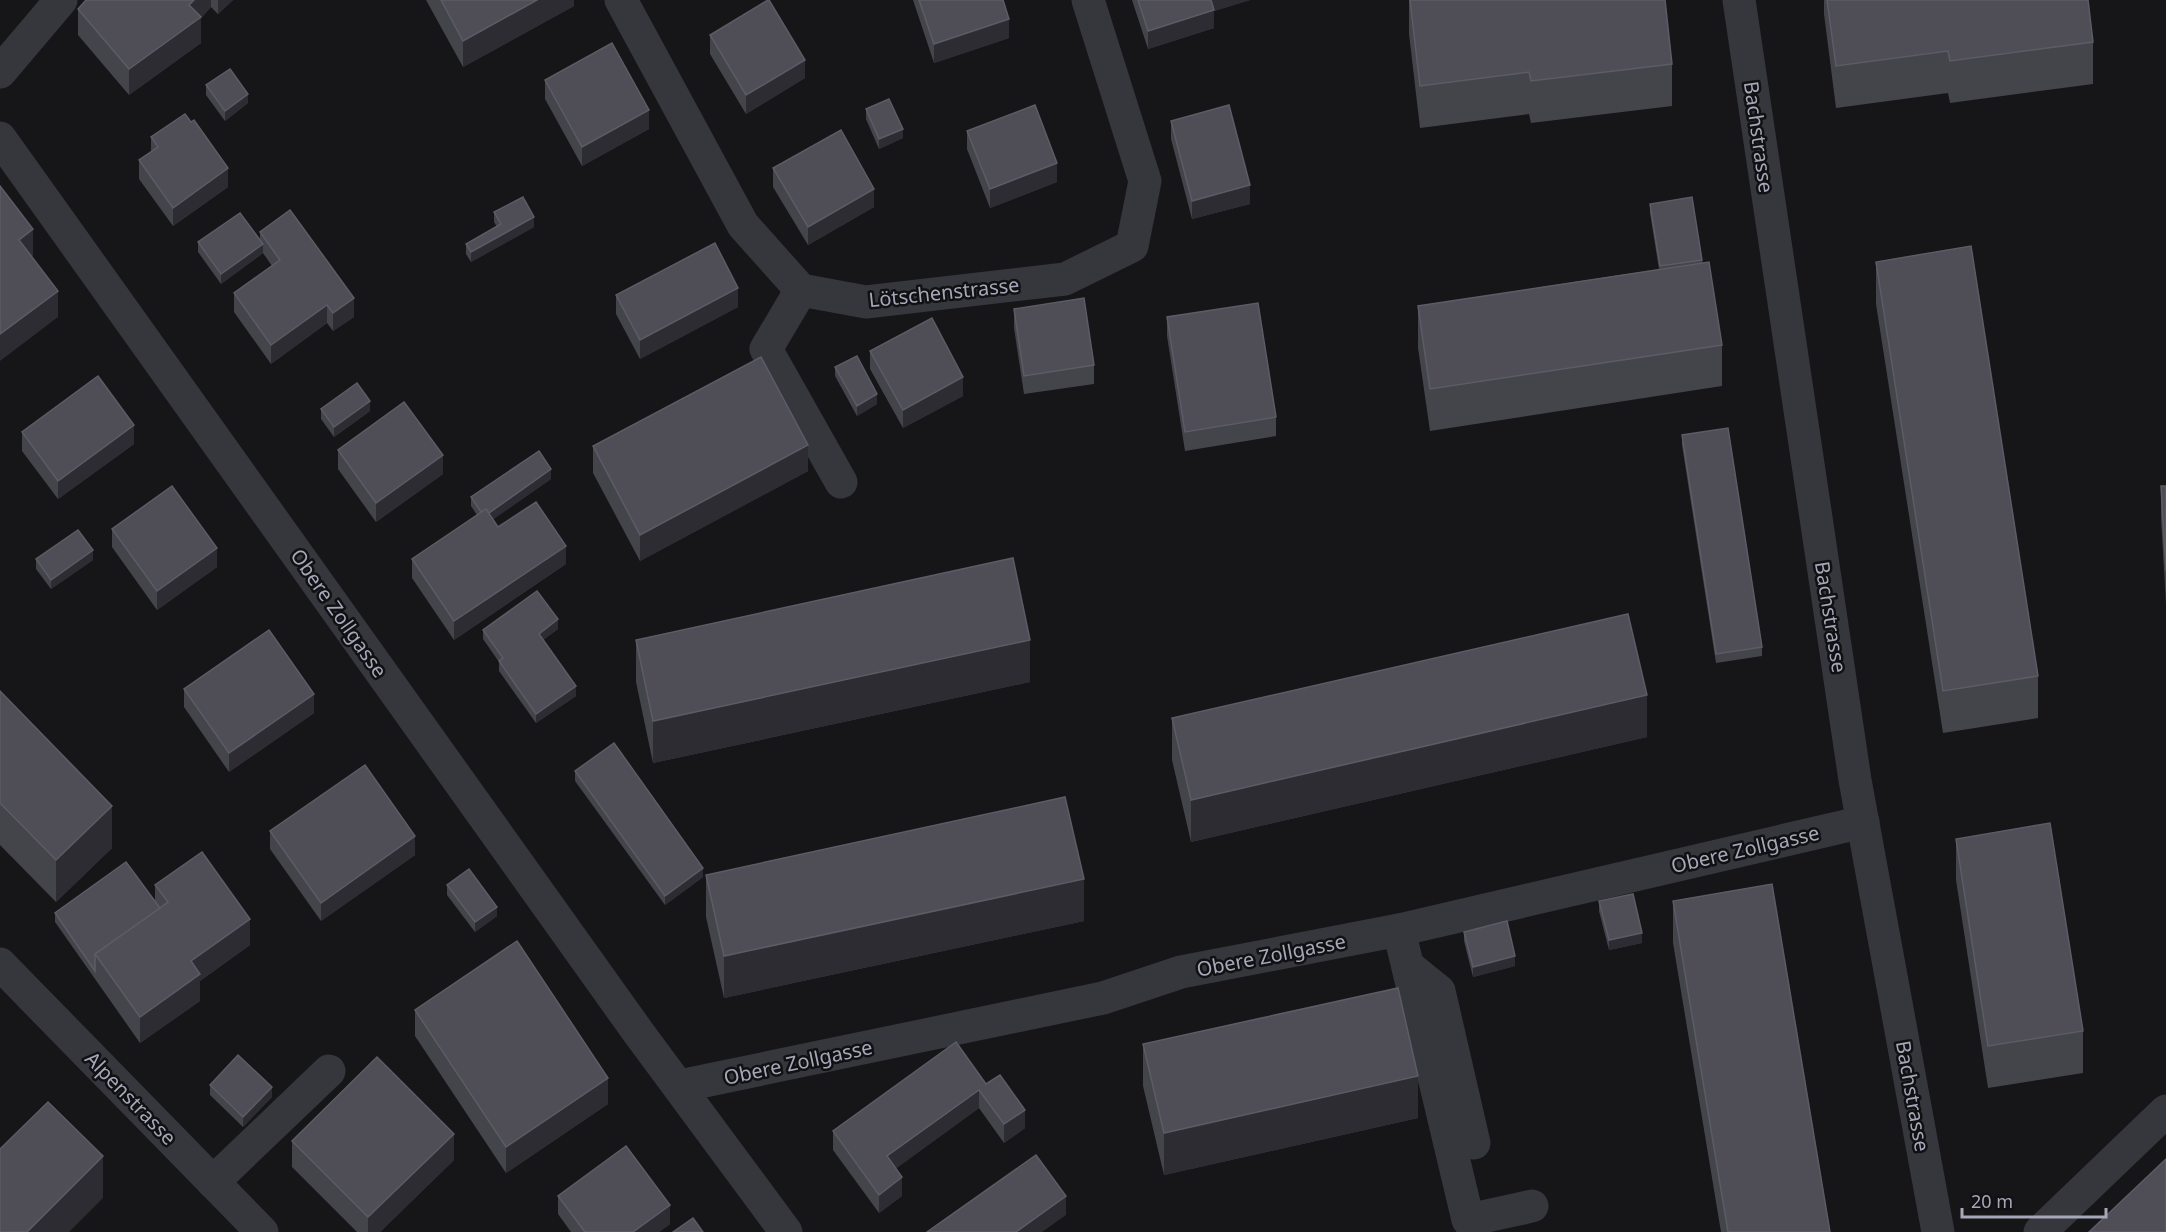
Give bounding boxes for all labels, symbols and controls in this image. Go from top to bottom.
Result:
street label: Bachstrasse [1738,79,1780,195]
street label: Lötschenstrasse [867,271,1021,313]
street label: Obere Zollgasse [285,543,393,683]
street label: Bachstrasse [1809,559,1853,675]
street label: Obere Zollgasse [1668,819,1822,879]
street label: Obere Zollgasse [1194,927,1348,983]
street label: Obere Zollgasse [721,1033,875,1091]
street label: Bachstrasse [1890,1038,1936,1154]
street label: Alpenstrasse [80,1045,182,1151]
scale bar [1962,1181,2106,1219]
text: 20 m [1971,1189,2013,1213]

